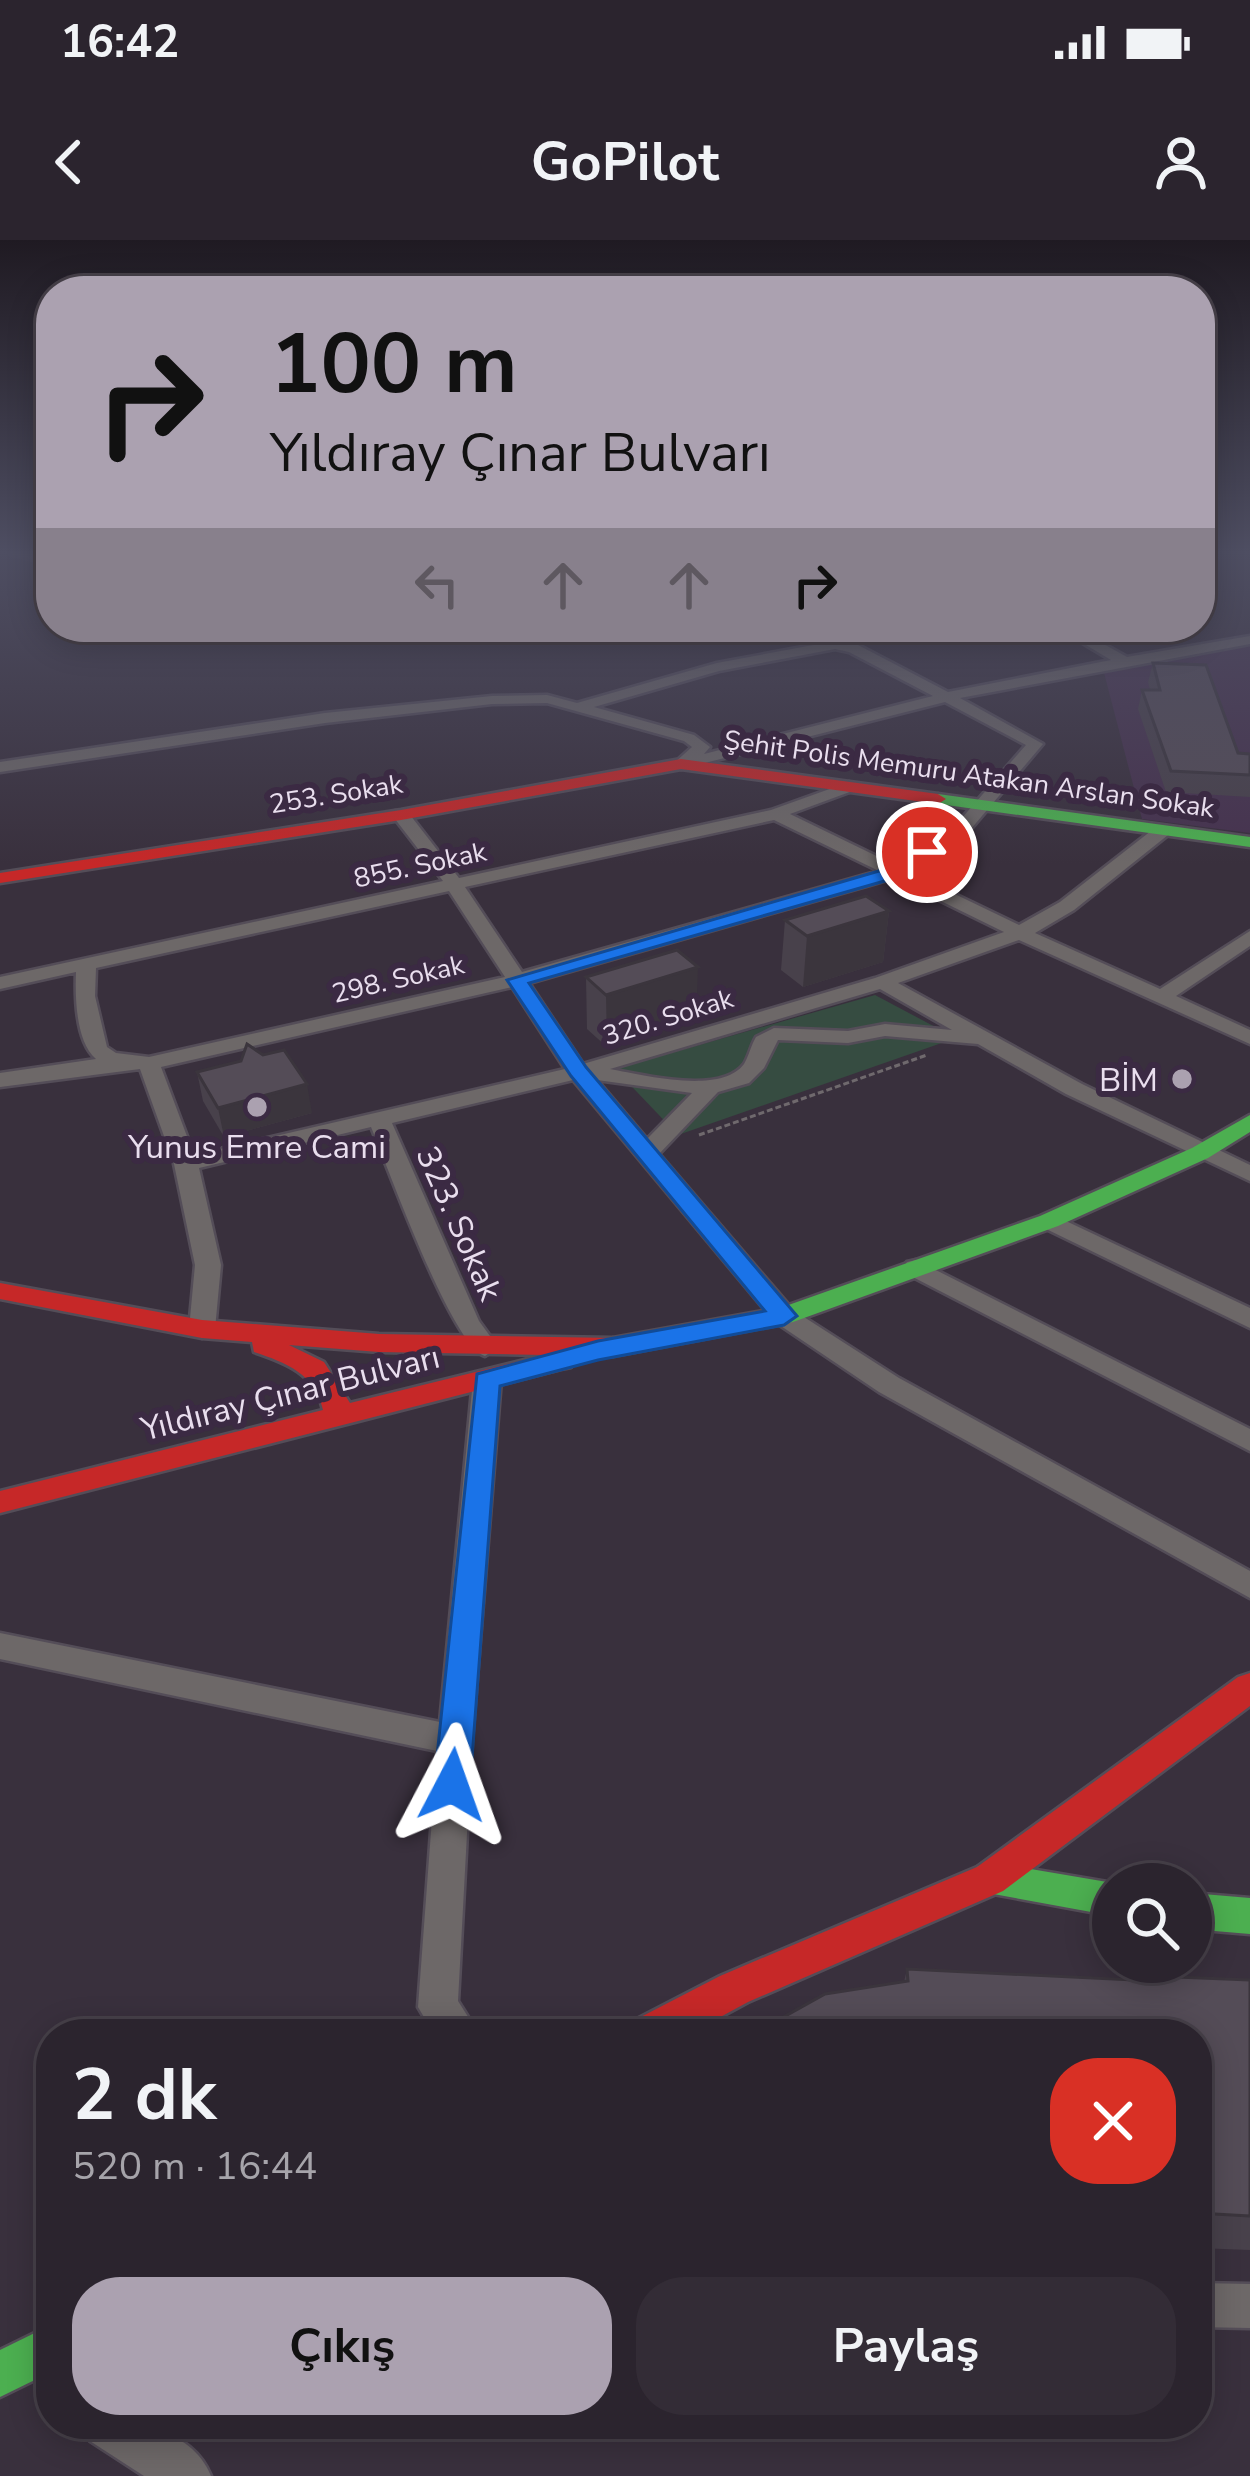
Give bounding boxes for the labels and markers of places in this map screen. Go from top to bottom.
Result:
pin [876,801,978,903]
place label: BİM [1099,1058,1158,1103]
marker: BİM [1169,1066,1195,1092]
marker: Yunus Emre Cami [244,1094,270,1120]
place label: Yunus Emre Cami [127,1125,386,1170]

